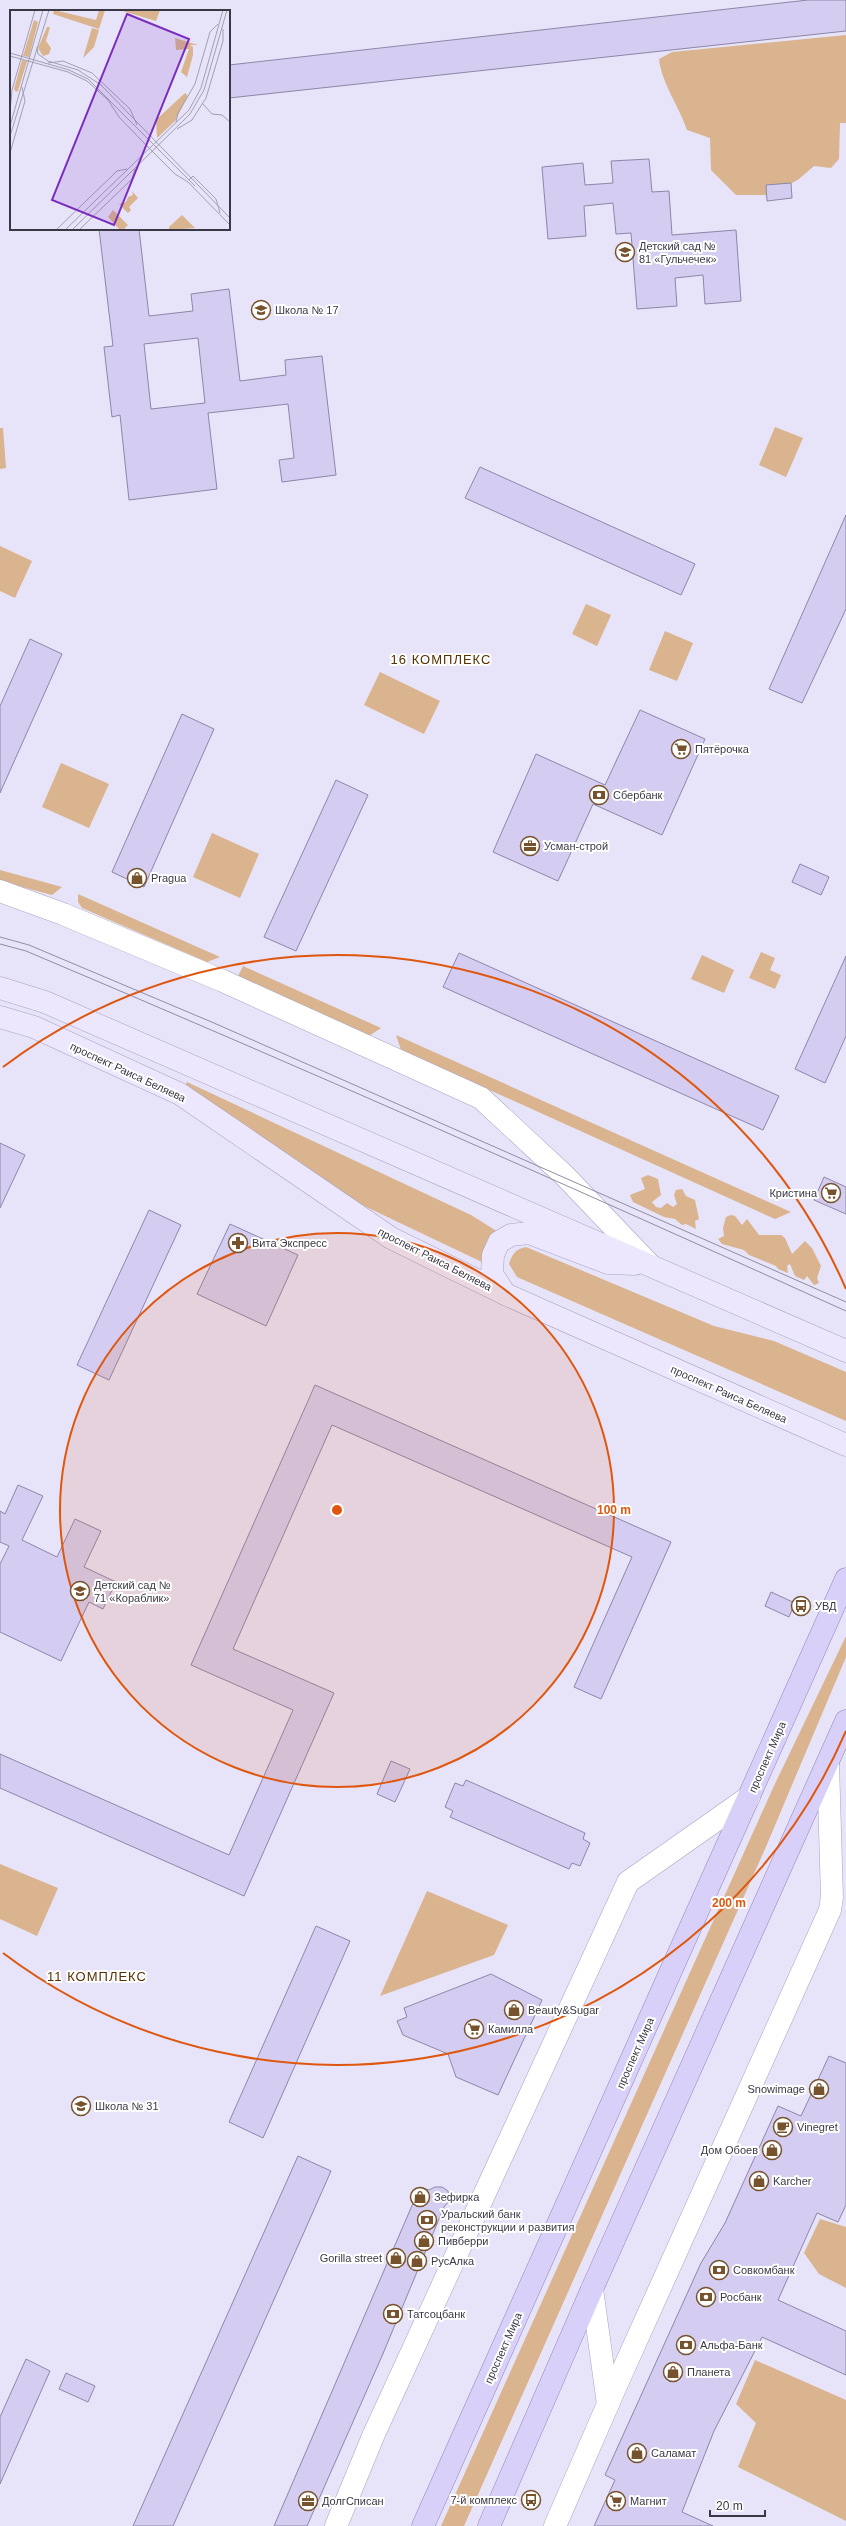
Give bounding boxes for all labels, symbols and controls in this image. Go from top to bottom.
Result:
inset map [10,10,230,230]
place label: Детский сад № 81 «Гульчечек» [639,240,717,265]
school or university icon: Детский сад № 81 «Гульчечек» [614,241,636,263]
school or university icon: Школа № 17 [250,299,272,321]
place label: Школа № 17 [275,304,339,316]
district label: 16 КОМПЛЕКС [391,652,491,667]
supermarket icon: Пятёрочка [670,738,692,760]
place label: Пятёрочка [695,743,750,755]
bank icon: Сбербанк [588,784,610,806]
place label: Сбербанк [613,789,663,801]
office icon: Усман-строй [519,835,541,857]
place label: Усман-строй [544,840,608,852]
shop icon: Pragua [126,867,148,889]
place label: Pragua [151,872,187,884]
street label: проспект Раиса Беляева [68,1040,188,1104]
supermarket icon: Кристина [820,1182,842,1204]
place label: Кристина [769,1187,818,1199]
street label: проспект Раиса Беляева [376,1225,495,1293]
pharmacy icon: Вита Экспресс [227,1232,249,1254]
place label: Вита Экспресс [252,1237,328,1249]
street label: проспект Раиса Беляева [669,1363,790,1425]
centre of rings [330,1503,344,1517]
text: 100 m [597,1503,631,1517]
place label: Детский сад № 71 «Кораблик» [94,1579,171,1604]
school or university icon: Детский сад № 71 «Кораблик» [69,1580,91,1602]
bus stop icon: УВД [790,1595,812,1617]
place label: УВД [815,1600,837,1612]
street label: проспект Мира [746,1719,788,1794]
text: 200 m [712,1896,746,1910]
district label: 11 КОМПЛЕКС [47,1969,147,1984]
shop icon: Beauty&Sugar [503,1999,525,2021]
place label: Beauty&Sugar [528,2004,599,2016]
street label: проспект Мира [614,2015,656,2090]
supermarket icon: Камилла [463,2018,485,2040]
place label: Камилла [488,2023,534,2035]
shop icon: Snowimage [808,2078,830,2100]
place label: Snowimage [748,2083,805,2095]
school or university icon: Школа № 31 [70,2095,92,2117]
place label: Школа № 31 [95,2100,159,2112]
cafe icon: Vinegret [772,2116,794,2138]
place label: Vinegret [797,2121,838,2133]
shop icon: Дом Обоев [761,2139,783,2161]
place label: Дом Обоев [701,2144,758,2156]
shop icon: Karcher [748,2170,770,2192]
place label: Karcher [773,2175,812,2187]
shop icon: Зефирка [409,2186,431,2208]
place label: Зефирка [434,2191,480,2203]
place label: Уральский банк реконструкции и развития [441,2208,574,2233]
bank icon: Уральский банк реконструкции и развития [416,2209,438,2231]
shop icon: Пивберри [413,2230,435,2252]
place label: Пивберри [438,2235,488,2247]
shop icon: Gorilla street [385,2247,407,2269]
shop icon: РусАлка [406,2250,428,2272]
place label: Gorilla street [320,2252,382,2264]
place label: РусАлка [431,2255,475,2267]
bank icon: Совкомбанк [708,2259,730,2281]
place label: Совкомбанк [733,2264,795,2276]
bank icon: Росбанк [695,2286,717,2308]
place label: Росбанк [720,2291,762,2303]
bank icon: Татсоцбанк [382,2303,404,2325]
place label: Татсоцбанк [407,2308,465,2320]
street label: проспект Мира [482,2310,524,2385]
bank icon: Альфа-Банк [675,2334,697,2356]
place label: Альфа-Банк [700,2339,763,2351]
shop icon: Планета [662,2361,684,2383]
place label: Планета [687,2366,731,2378]
shop icon: Саламат [626,2442,648,2464]
place label: Саламат [651,2447,696,2459]
bus stop icon: 7-й комплекс [520,2489,542,2511]
office icon: ДолгСписан [297,2490,319,2512]
supermarket icon: Магнит [605,2490,627,2512]
scale bar [710,2492,765,2518]
place label: 7-й комплекс [450,2494,517,2506]
place label: ДолгСписан [322,2495,384,2507]
place label: Магнит [630,2495,667,2507]
text: 20 m [716,2499,743,2513]

